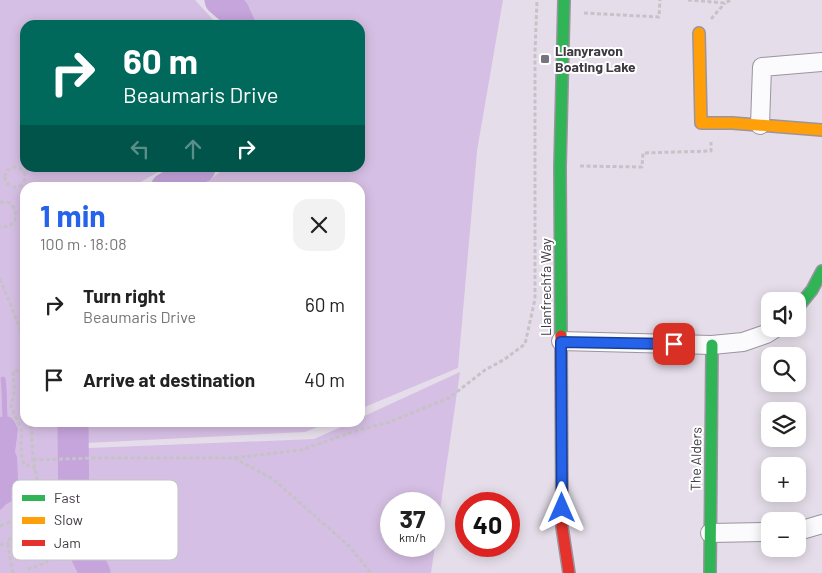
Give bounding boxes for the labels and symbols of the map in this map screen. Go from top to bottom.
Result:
place label: Llanyravon Boating Lake [555,42,636,75]
marker: Llanyravon Boating Lake [539,53,551,65]
street label: Llanfrechfa Way [537,237,554,336]
pin [653,323,695,365]
street label: The Alders [686,426,705,491]
legend [12,480,178,560]
position arrow [535,481,587,533]
text: Fast [54,489,80,506]
speed limit sign: 40 [455,492,520,557]
text: Slow [54,511,83,528]
text: Jam [54,534,81,551]

